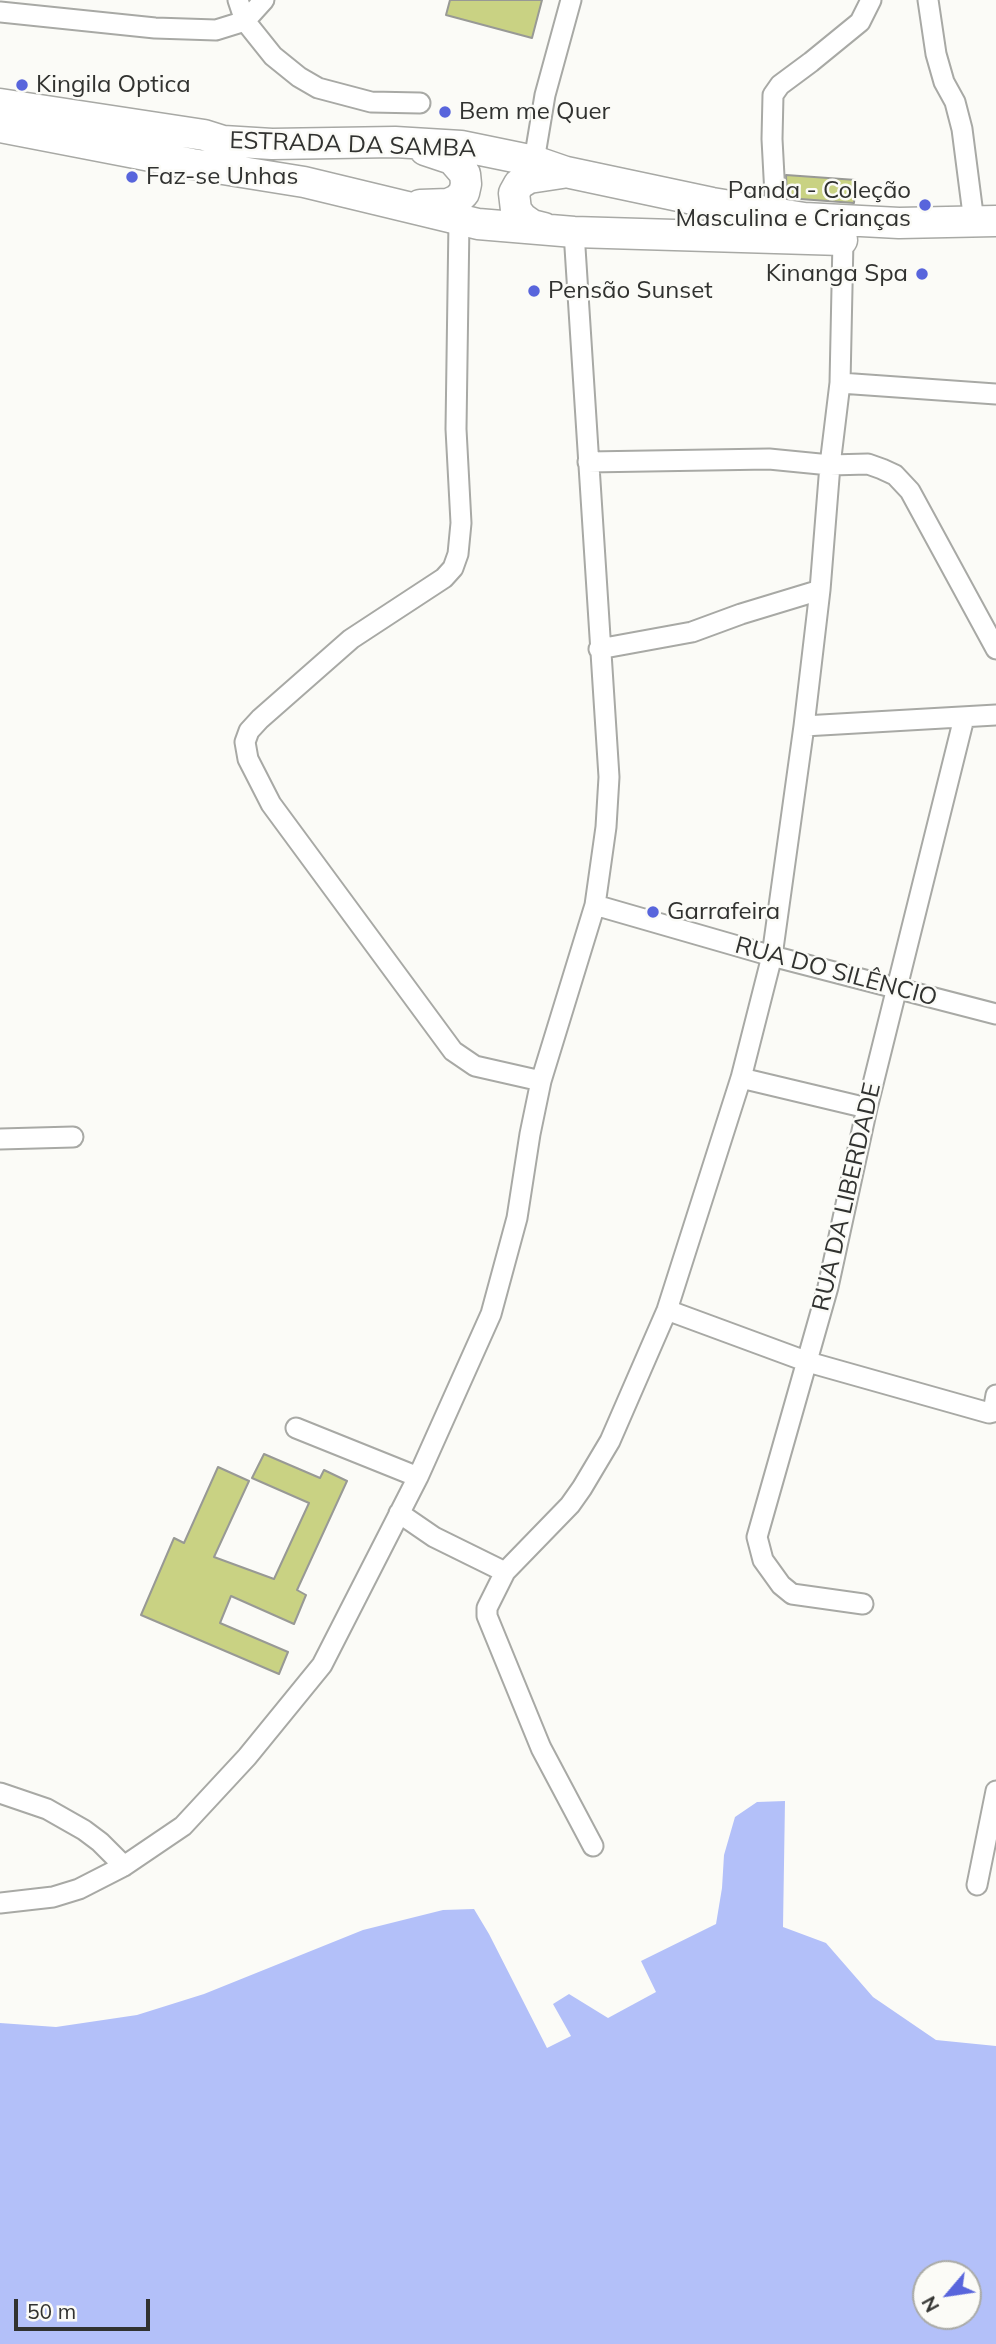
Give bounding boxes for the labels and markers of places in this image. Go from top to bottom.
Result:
place label: Kingila Optica [36,71,191,99]
marker: Kingila Optica [14,77,30,93]
place label: Bem me Quer [459,98,610,126]
marker: Bem me Quer [437,104,453,120]
place label: Faz-se Unhas [146,163,298,191]
marker: Faz-se Unhas [124,169,140,185]
place label: Panda - Coleção Masculina e Crianças [676,177,911,233]
marker: Panda - Coleção Masculina e Crianças [917,197,933,213]
place label: Kinanga Spa [766,260,908,288]
marker: Kinanga Spa [914,266,930,282]
place label: Pensão Sunset [548,277,713,305]
marker: Pensão Sunset [526,283,542,299]
place label: Garrafeira [667,898,780,926]
marker: Garrafeira [645,904,661,920]

